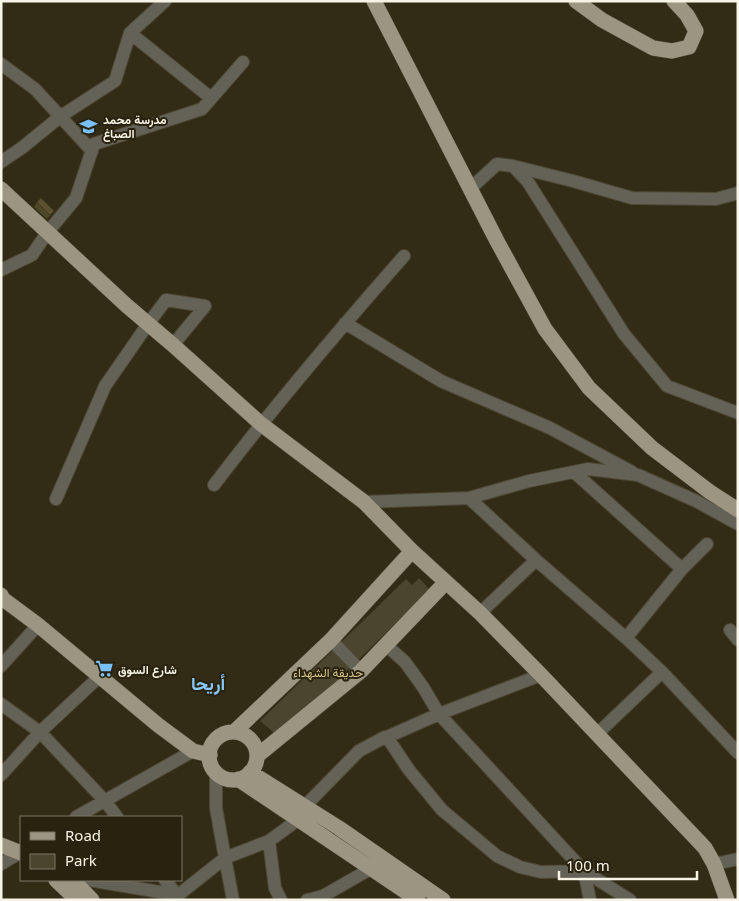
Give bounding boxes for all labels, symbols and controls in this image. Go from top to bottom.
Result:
place label: مدرسة محمد الصباغ [103,111,167,142]
school or university icon: مدرسة محمد الصباغ [79,116,99,136]
supermarket icon: شارع السوق [94,659,114,679]
place label: شارع السوق [118,661,177,678]
park label: حديقة الشهداء [293,664,363,681]
district label: أريحا [191,671,225,695]
legend [20,816,182,881]
text: Road [65,825,101,845]
scale bar [559,848,696,880]
text: Park [65,850,97,870]
text: 100 m [566,855,610,875]

